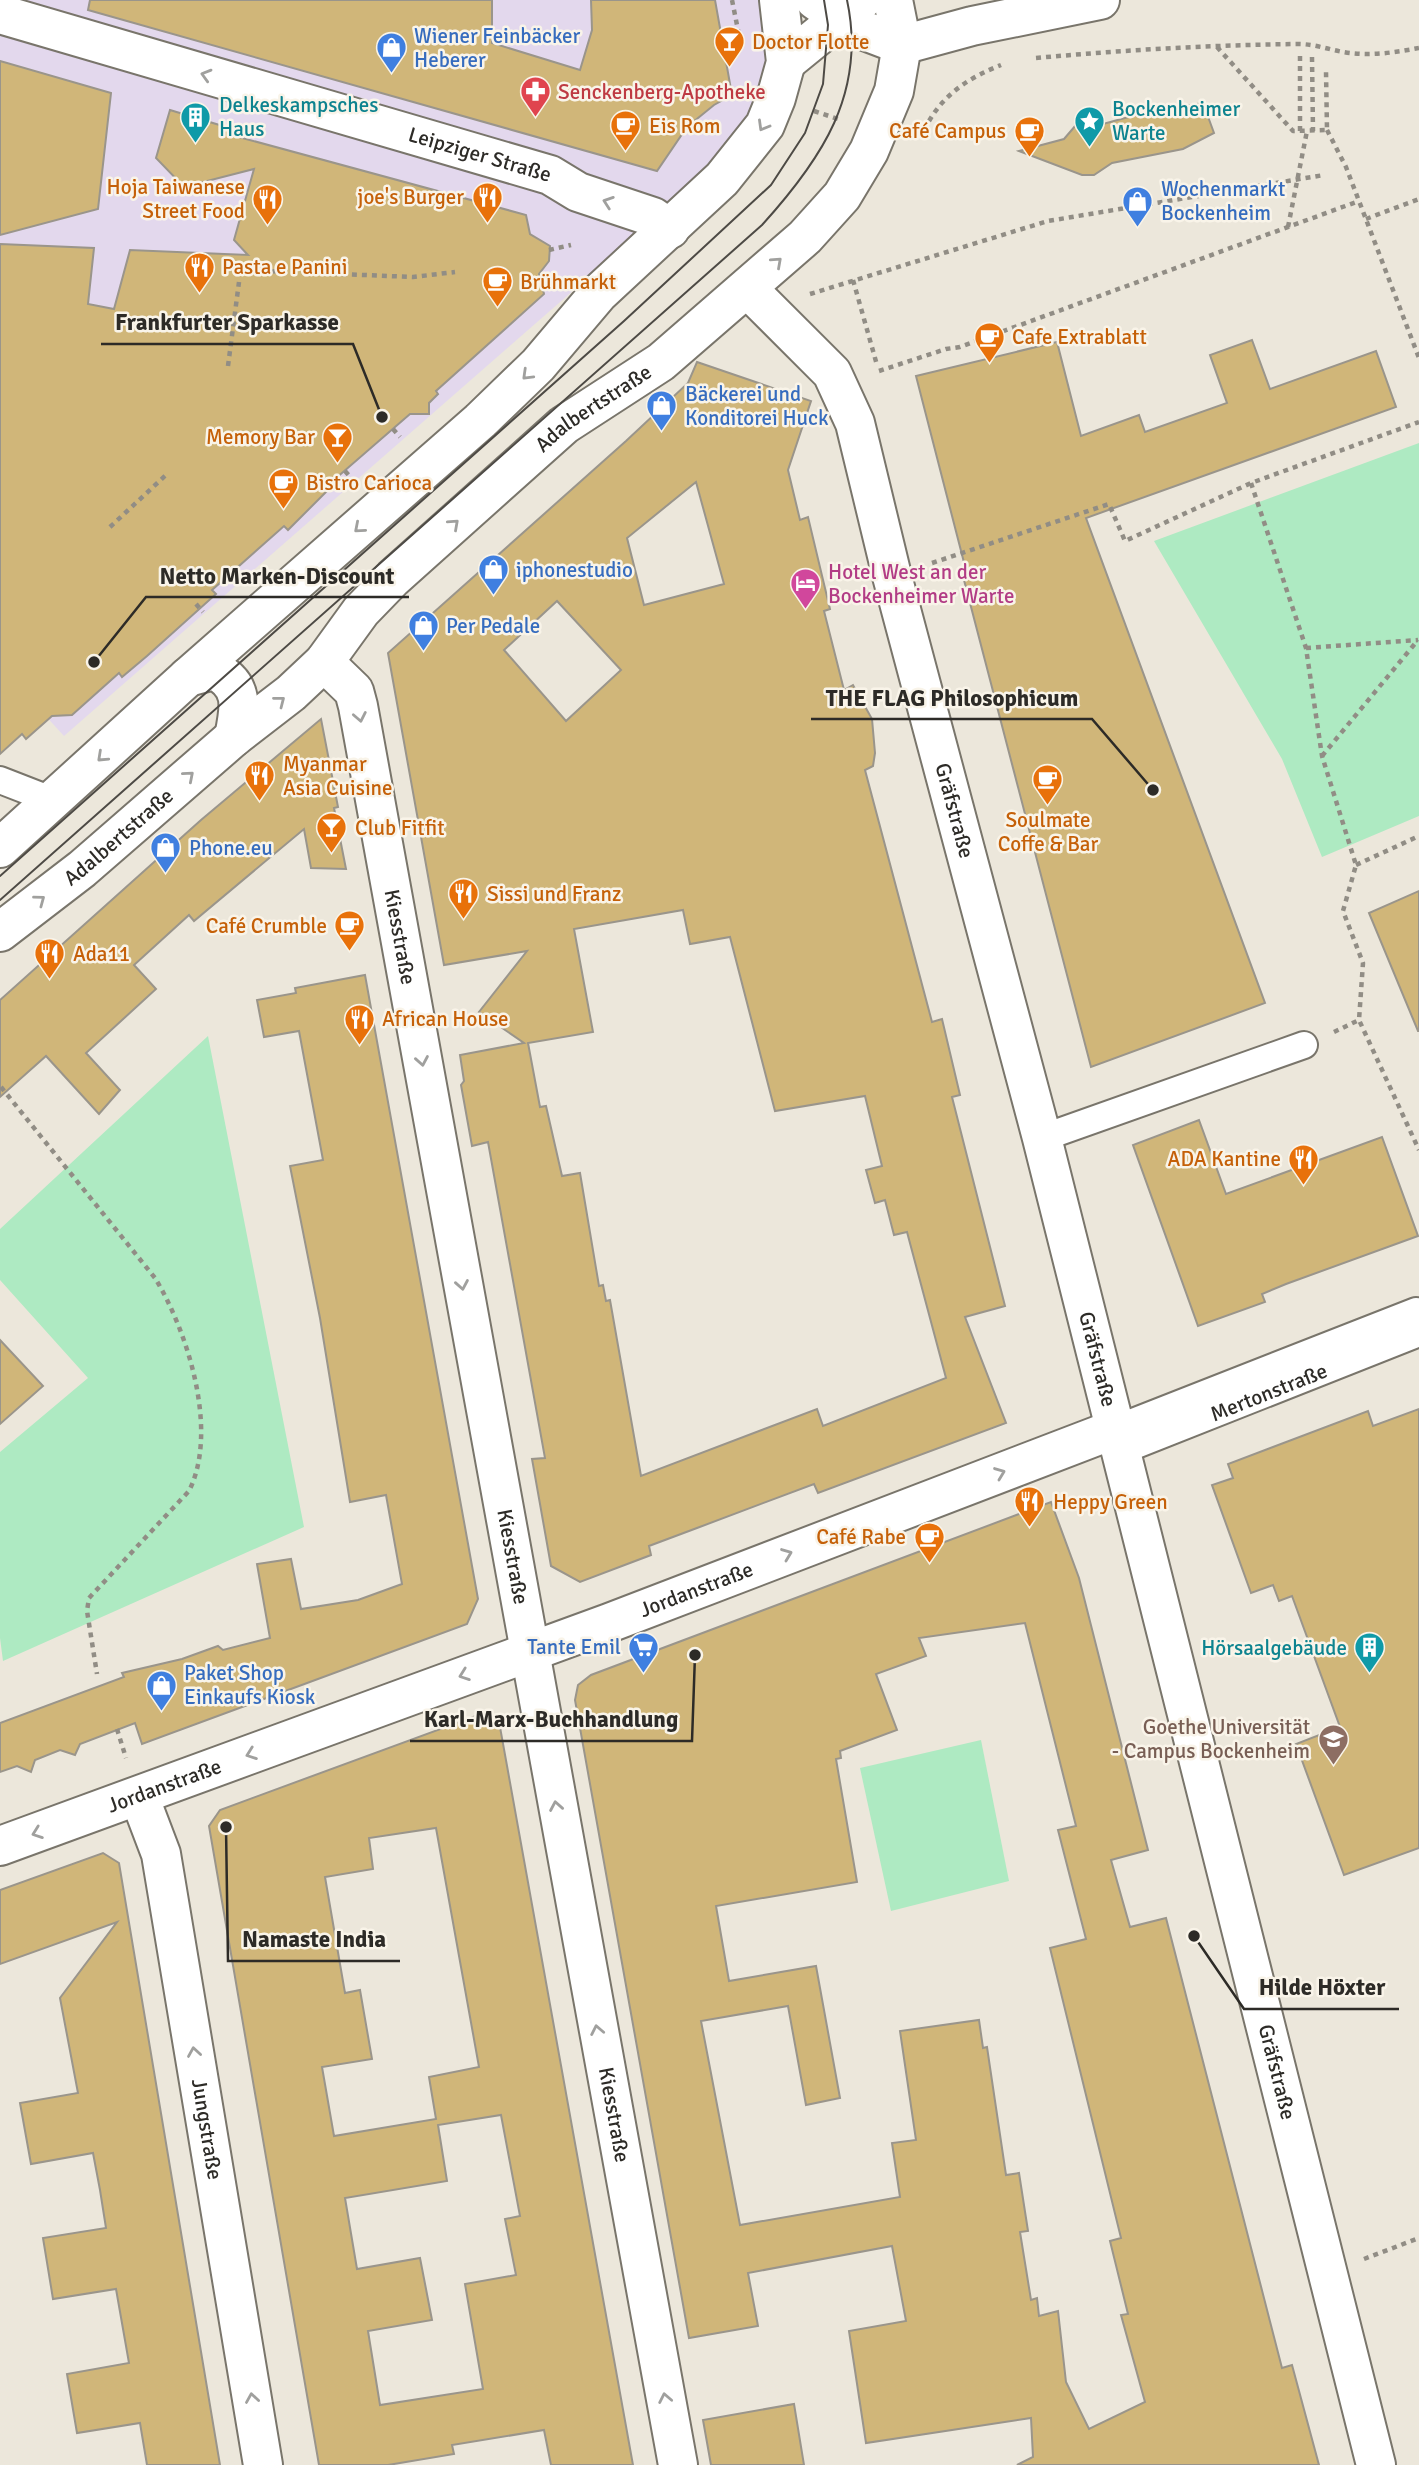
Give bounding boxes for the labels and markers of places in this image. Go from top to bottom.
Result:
place label: Wiener Feinbäcker Heberer [414,23,581,73]
bar icon: Doctor Flotte [712,25,746,69]
place label: Doctor Flotte [752,29,870,55]
shop icon: Wiener Feinbäcker Heberer [374,31,408,75]
pharmacy icon: Senckenberg-Apotheke [518,75,552,119]
place label: Senckenberg-Apotheke [558,79,766,105]
place label: Delkeskampsches Haus [219,92,378,142]
place label: Bockenheimer Warte [1112,96,1240,146]
building icon: Delkeskampsches Haus [179,100,213,144]
place icon: Bockenheimer Warte [1072,104,1106,148]
cafe icon: Eis Rom [609,109,643,153]
place label: Eis Rom [649,113,720,139]
cafe icon: Café Campus [1012,114,1046,158]
place label: Café Campus [889,118,1006,144]
place label: Hoja Taiwanese Street Food [107,174,245,224]
place label: Wochenmarkt Bockenheim [1161,176,1285,226]
restaurant icon: joe's Burger [470,180,504,224]
restaurant icon: Hoja Taiwanese Street Food [251,182,285,226]
place label: joe's Burger [358,184,464,210]
shop icon: Wochenmarkt Bockenheim [1121,184,1155,228]
restaurant icon: Pasta e Panini [182,250,216,294]
place label: Pasta e Panini [222,254,347,280]
cafe icon: Brühmarkt [480,265,514,309]
place label: Brühmarkt [520,269,616,295]
callout: Frankfurter Sparkasse [101,300,353,344]
cafe icon: Cafe Extrablatt [972,320,1006,364]
place label: Cafe Extrablatt [1012,324,1147,350]
place label: Bäckerei und Konditorei Huck [685,381,829,431]
shop icon: Bäckerei und Konditorei Huck [645,389,679,433]
bar icon: Memory Bar [321,420,355,464]
place label: Memory Bar [206,424,315,450]
cafe icon: Bistro Carioca [266,466,300,510]
place label: Bistro Carioca [306,470,432,496]
callout: Netto Marken-Discount [146,553,409,597]
shop icon: iphonestudio [476,553,510,597]
place label: iphonestudio [516,557,633,583]
place label: Hotel West an der Bockenheimer Warte [828,559,1014,609]
hotel icon: Hotel West an der Bockenheimer Warte [788,567,822,611]
shop icon: Per Pedale [406,609,440,653]
place label: Per Pedale [446,613,540,639]
callout: THE FLAG Philosophicum [811,675,1092,719]
place label: Myanmar Asia Cuisine [283,751,393,801]
restaurant icon: Myanmar Asia Cuisine [243,759,277,803]
cafe icon: Soulmate Coffe & Bar [1031,763,1065,807]
place label: Soulmate Coffe & Bar [998,807,1099,857]
bar icon: Club Fitfit [315,811,349,855]
place label: Club Fitfit [355,815,445,841]
shop icon: Phone.eu [149,831,183,875]
place label: Phone.eu [189,835,273,861]
restaurant icon: Sissi und Franz [447,877,481,921]
place label: Sissi und Franz [487,881,621,907]
cafe icon: Café Crumble [333,909,367,953]
place label: Café Crumble [206,913,327,939]
restaurant icon: Ada11 [33,937,67,981]
place label: Ada11 [73,941,130,967]
restaurant icon: African House [342,1002,376,1046]
place label: African House [382,1006,509,1032]
restaurant icon: ADA Kantine [1287,1142,1321,1186]
place label: ADA Kantine [1168,1146,1281,1172]
restaurant icon: Heppy Green [1013,1485,1047,1529]
place label: Heppy Green [1053,1489,1168,1515]
cafe icon: Café Rabe [912,1520,946,1564]
place label: Café Rabe [816,1524,906,1550]
supermarket icon: Tante Emil [627,1630,661,1674]
building icon: Hörsaalgebäude [1353,1631,1387,1675]
place label: Tante Emil [527,1634,621,1660]
place label: Hörsaalgebäude [1201,1635,1347,1661]
place label: Paket Shop Einkaufs Kiosk [184,1660,316,1710]
shop icon: Paket Shop Einkaufs Kiosk [144,1668,178,1712]
callout: Karl-Marx-Buchhandlung [410,1697,692,1741]
place label: Goethe Universität - Campus Bockenheim [1112,1714,1310,1764]
school or university icon: Goethe Universität - Campus Bockenheim [1316,1722,1350,1766]
callout: Namaste India [228,1917,400,1961]
callout: Hilde Höxter [1244,1965,1399,2009]

